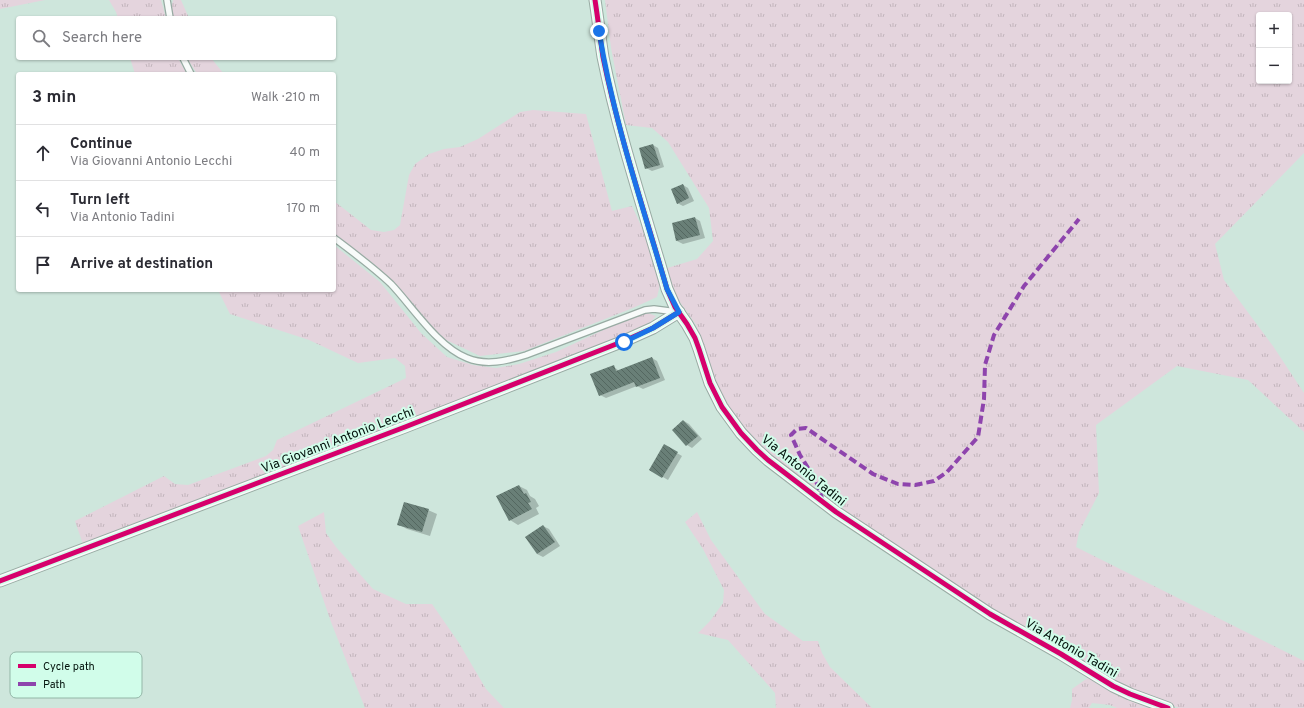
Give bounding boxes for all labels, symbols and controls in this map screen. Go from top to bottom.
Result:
map controls [1256,12,1292,84]
button: + [1256,12,1292,48]
search box [16,16,336,60]
route end [590,22,608,40]
icon: search [30,27,52,49]
text: Search here [62,29,142,48]
button: − [1256,48,1292,84]
text: 3 min [32,87,76,109]
text: Walk · 210 m [251,90,320,106]
text: Continue [70,135,132,154]
icon: ahead [32,142,54,164]
text: 40 m [290,145,320,161]
text: Via Giovanni Antonio Lecchi [70,154,232,170]
text: Turn left [70,191,130,210]
icon: left [32,198,54,220]
text: 170 m [286,201,320,217]
text: Via Antonio Tadini [70,210,174,226]
icon: arrive [32,254,54,276]
text: Arrive at destination [70,255,213,274]
route start [615,333,633,351]
street label: Via Giovanni Antonio Lecchi [259,404,417,478]
street label: Via Antonio Tadini [757,432,849,510]
street label: Via Antonio Tadini [1022,616,1120,682]
legend [10,652,142,698]
text: Cycle path [43,660,95,674]
text: Path [43,678,65,692]

